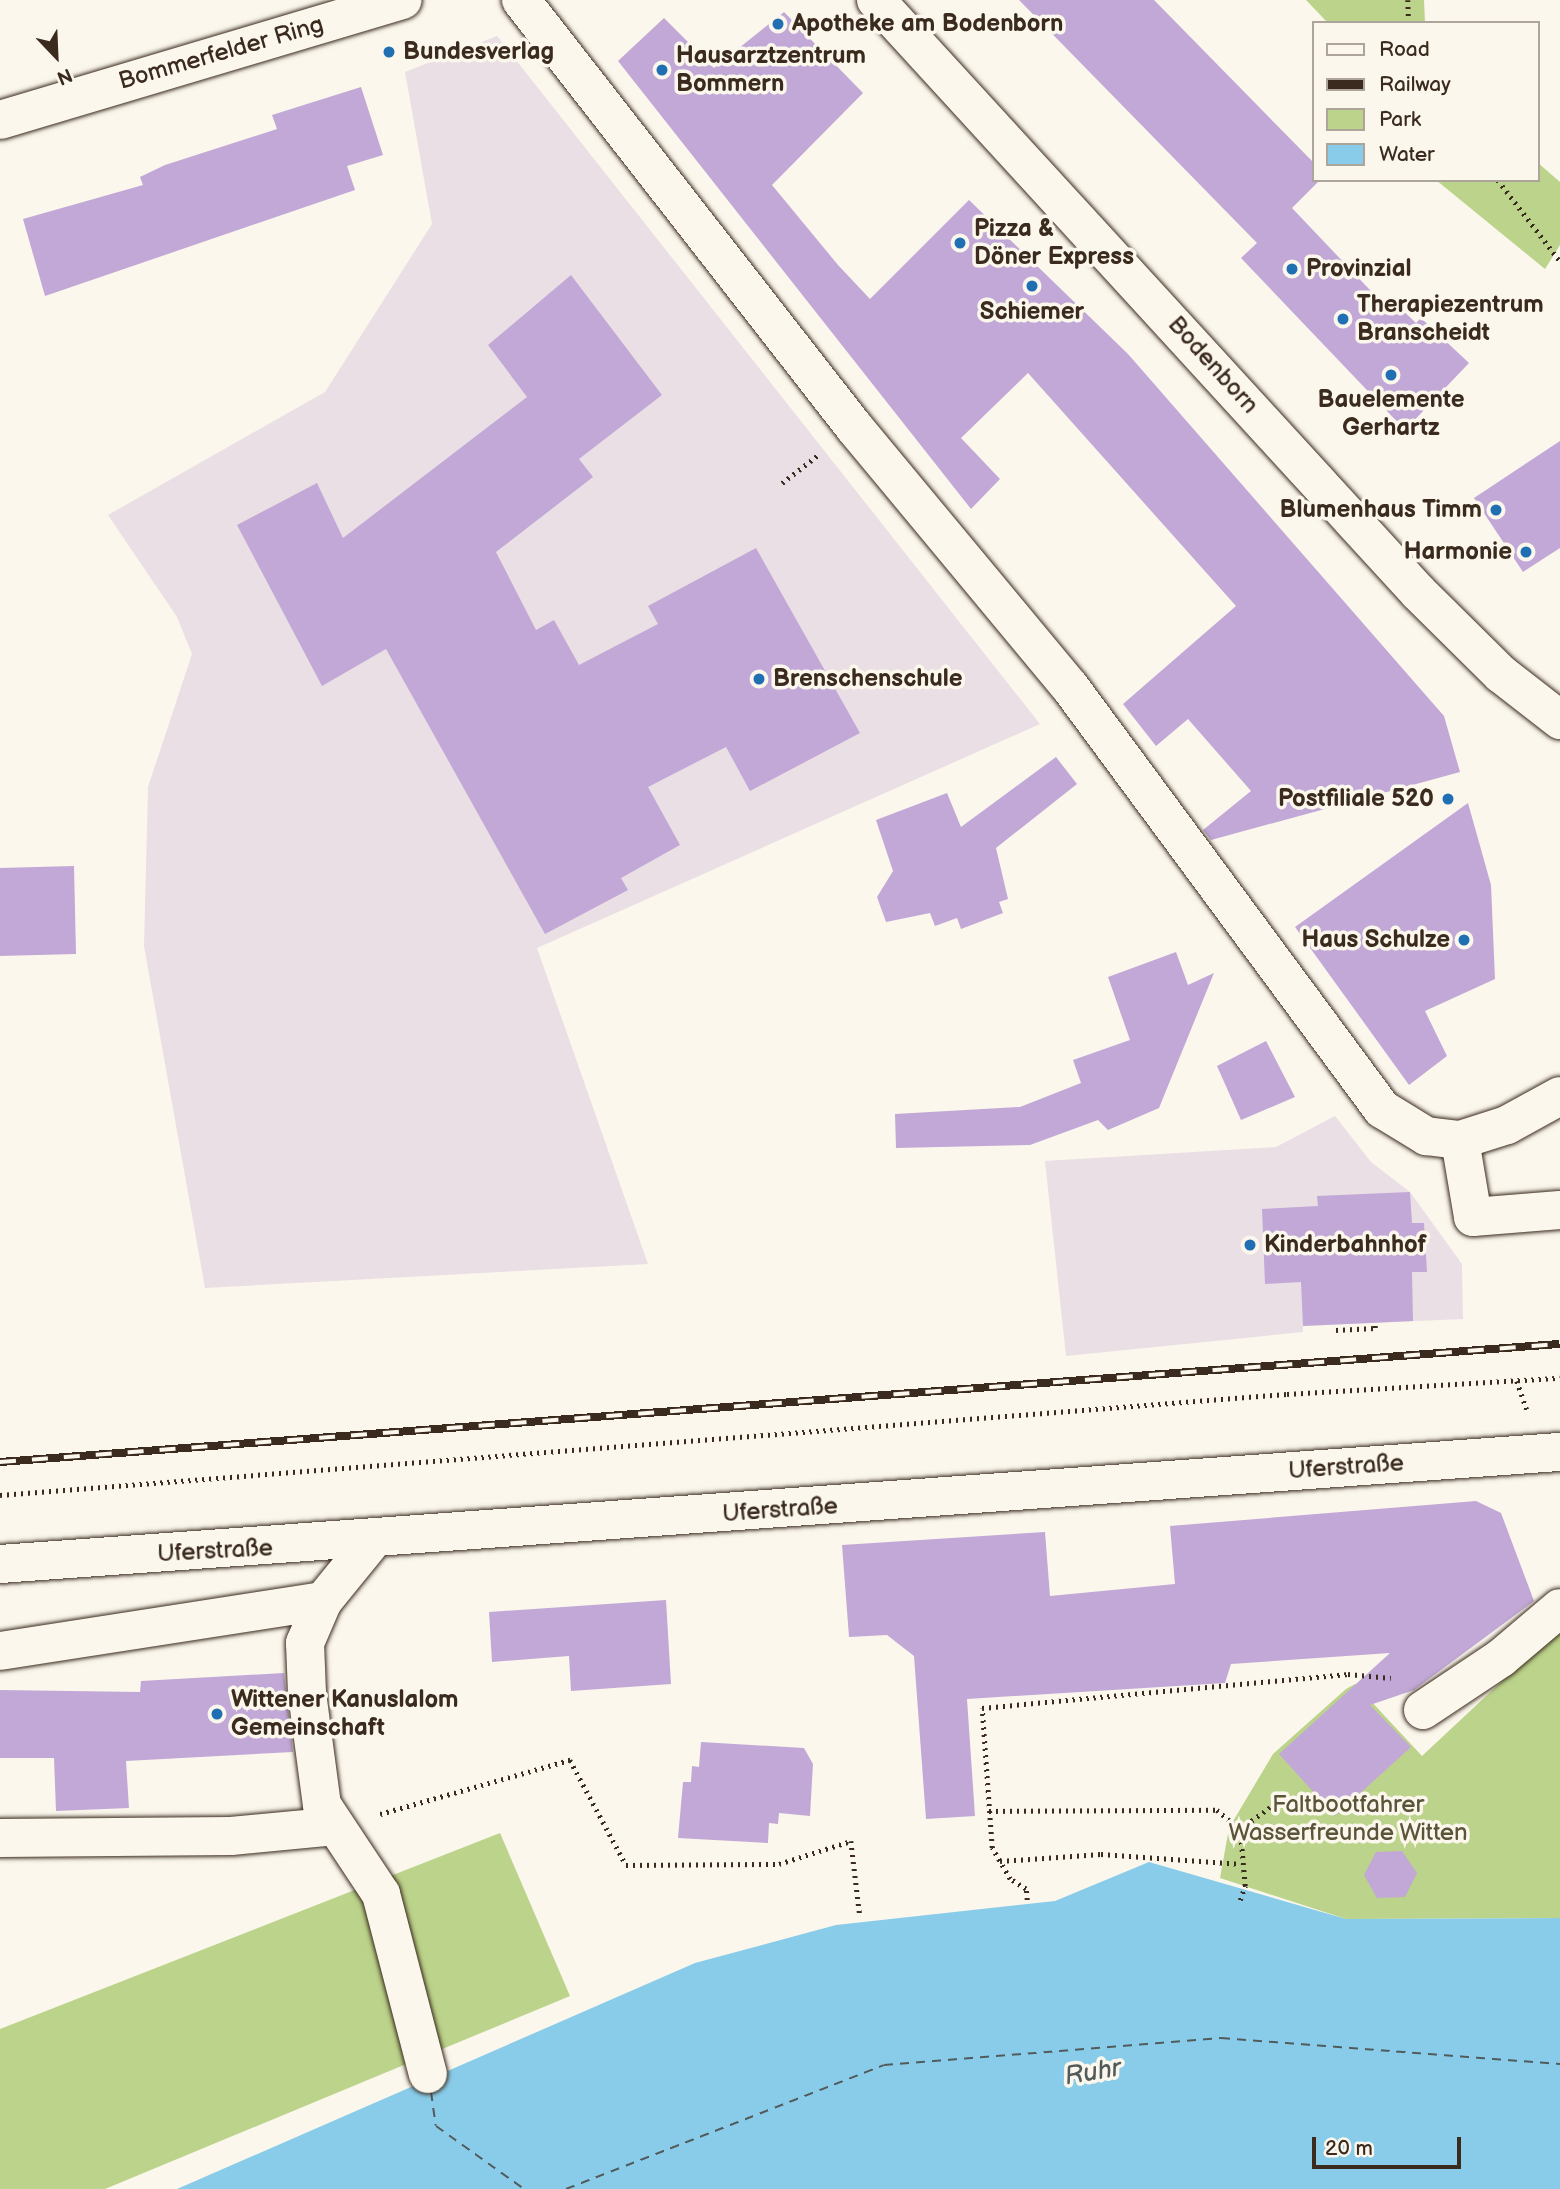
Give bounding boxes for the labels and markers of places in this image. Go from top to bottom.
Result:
place label: Apotheke am Bodenborn [792,10,1064,38]
marker: Apotheke am Bodenborn [770,16,786,32]
place label: Bundesverlag [403,38,554,66]
place label: Hausarztzentrum Bommern [676,42,866,98]
marker: Bundesverlag [381,44,397,60]
marker: Hausarztzentrum Bommern [654,62,670,78]
place label: Pizza & Döner Express [974,215,1134,271]
marker: Pizza & Döner Express [952,235,968,251]
place label: Provinzial [1306,255,1411,283]
marker: Provinzial [1284,261,1300,277]
marker: Schiemer [1024,278,1040,294]
place label: Therapiezentrum Branscheidt [1357,291,1544,347]
place label: Schiemer [980,298,1084,326]
marker: Therapiezentrum Branscheidt [1335,311,1351,327]
marker: Bauelemente Gerhartz [1383,367,1399,383]
place label: Bauelemente Gerhartz [1318,386,1464,442]
place label: Blumenhaus Timm [1280,496,1482,524]
marker: Blumenhaus Timm [1488,502,1504,518]
place label: Harmonie [1404,538,1512,566]
marker: Harmonie [1518,544,1534,560]
place label: Brenschenschule [773,665,963,693]
marker: Brenschenschule [751,671,767,687]
place label: Postfiliale 520 [1278,785,1434,813]
marker: Postfiliale 520 [1440,791,1456,807]
place label: Haus Schulze [1301,926,1450,954]
marker: Haus Schulze [1456,932,1472,948]
place label: Kinderbahnhof [1264,1231,1426,1259]
marker: Kinderbahnhof [1242,1237,1258,1253]
place label: Wittener Kanuslalom Gemeinschaft [231,1686,459,1742]
marker: Wittener Kanuslalom Gemeinschaft [209,1706,225,1722]

